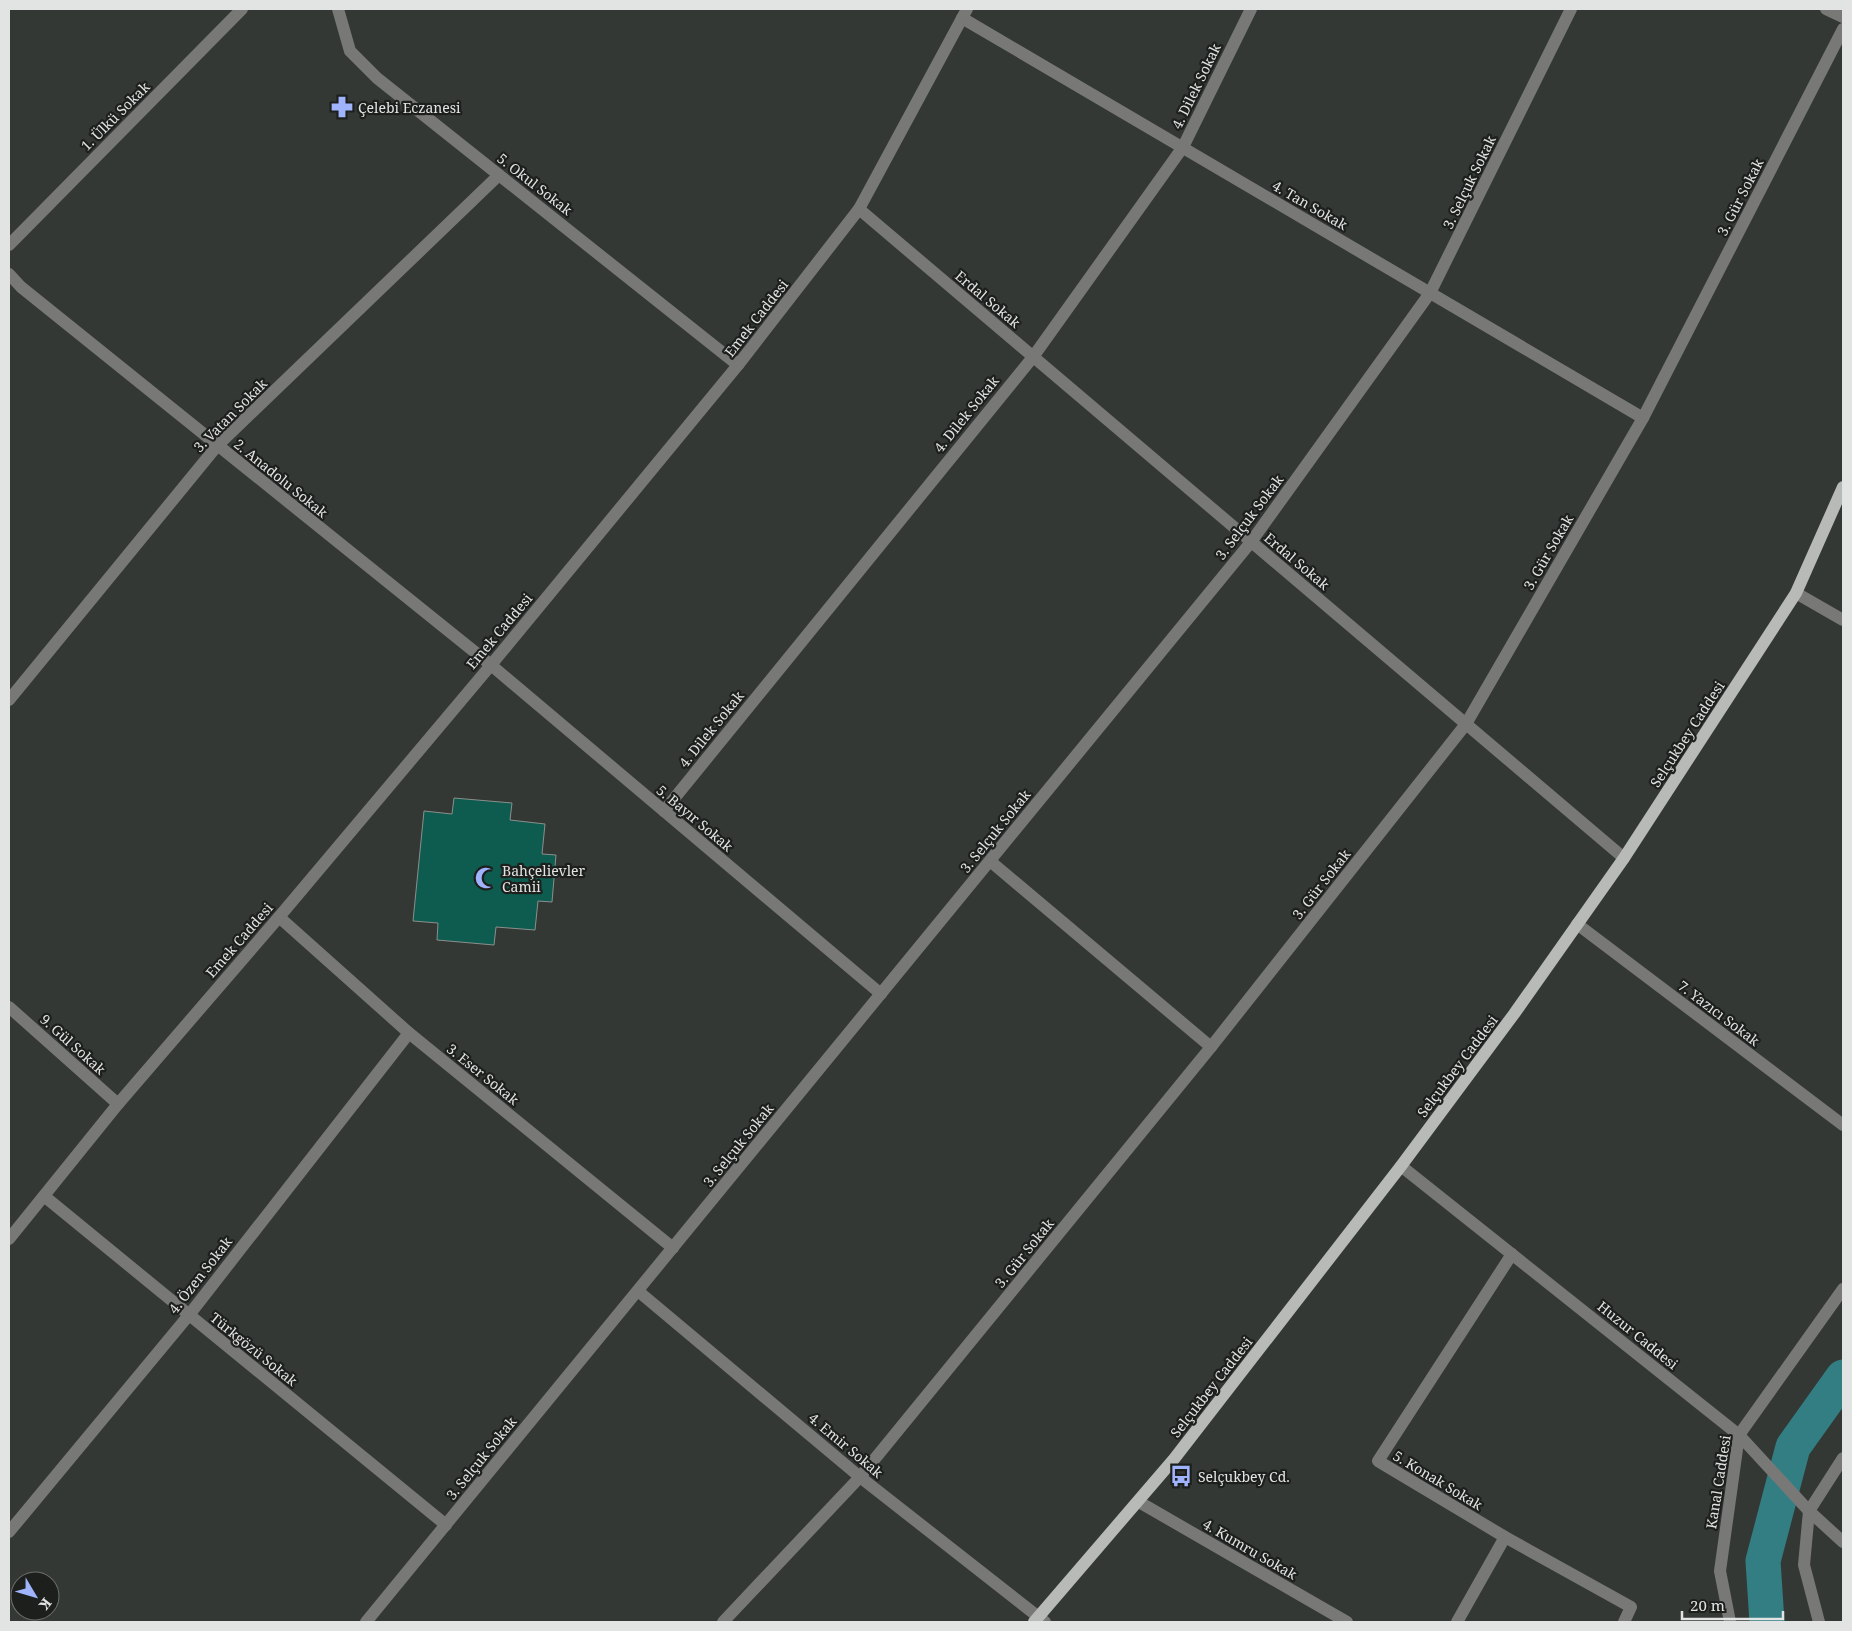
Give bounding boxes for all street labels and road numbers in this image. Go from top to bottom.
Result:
street label: 4. Dilek Sokak [1167,39,1225,132]
street label: 1. Ülkü Sokak [76,77,154,155]
street label: 3. Selçuk Sokak [1438,131,1500,232]
street label: 5. Okul Sokak [494,149,577,220]
street label: 3. Gür Sokak [1712,155,1768,239]
street label: 4. Tan Sokak [1269,176,1352,235]
street label: Erdal Sokak [951,266,1025,332]
street label: Emek Caddesi [720,275,793,361]
street label: 4. Dilek Sokak [929,371,1003,456]
street label: 3. Vatan Sokak [189,373,272,456]
street label: 2. Anadolu Sokak [230,434,332,522]
street label: 3. Selçuk Sokak [1211,470,1288,563]
street label: 3. Gür Sokak [1519,510,1578,593]
street label: Erdal Sokak [1260,528,1334,594]
street label: Emek Caddesi [462,589,537,673]
street label: Selçukbey Caddesi [1646,677,1729,791]
street label: 4. Dilek Sokak [674,686,748,771]
street label: 5. Bayır Sokak [653,780,738,856]
street label: 3. Selçuk Sokak [956,785,1035,877]
street label: 3. Gür Sokak [1288,844,1355,923]
street label: Emek Caddesi [201,898,277,981]
street label: 7. Yazıcı Sokak [1674,976,1764,1050]
street label: 9. Gül Sokak [36,1010,110,1079]
street label: Selçukbey Caddesi [1412,1011,1502,1121]
street label: 3. Eser Sokak [443,1039,524,1109]
street label: 3. Selçuk Sokak [699,1099,778,1191]
street label: 3. Gür Sokak [990,1214,1058,1292]
street label: 4. Özen Sokak [164,1232,236,1317]
street label: Huzur Caddesi [1594,1297,1683,1374]
street label: Türkgözü Sokak [206,1308,302,1391]
street label: Selçukbey Caddesi [1166,1332,1257,1441]
street label: 4. Emir Sokak [805,1408,888,1482]
street label: 3. Selçuk Sokak [442,1412,521,1504]
street label: Kanal Caddesi [1701,1433,1735,1530]
street label: 5. Konak Sokak [1390,1446,1487,1515]
street label: 4. Kumru Sokak [1199,1514,1301,1584]

